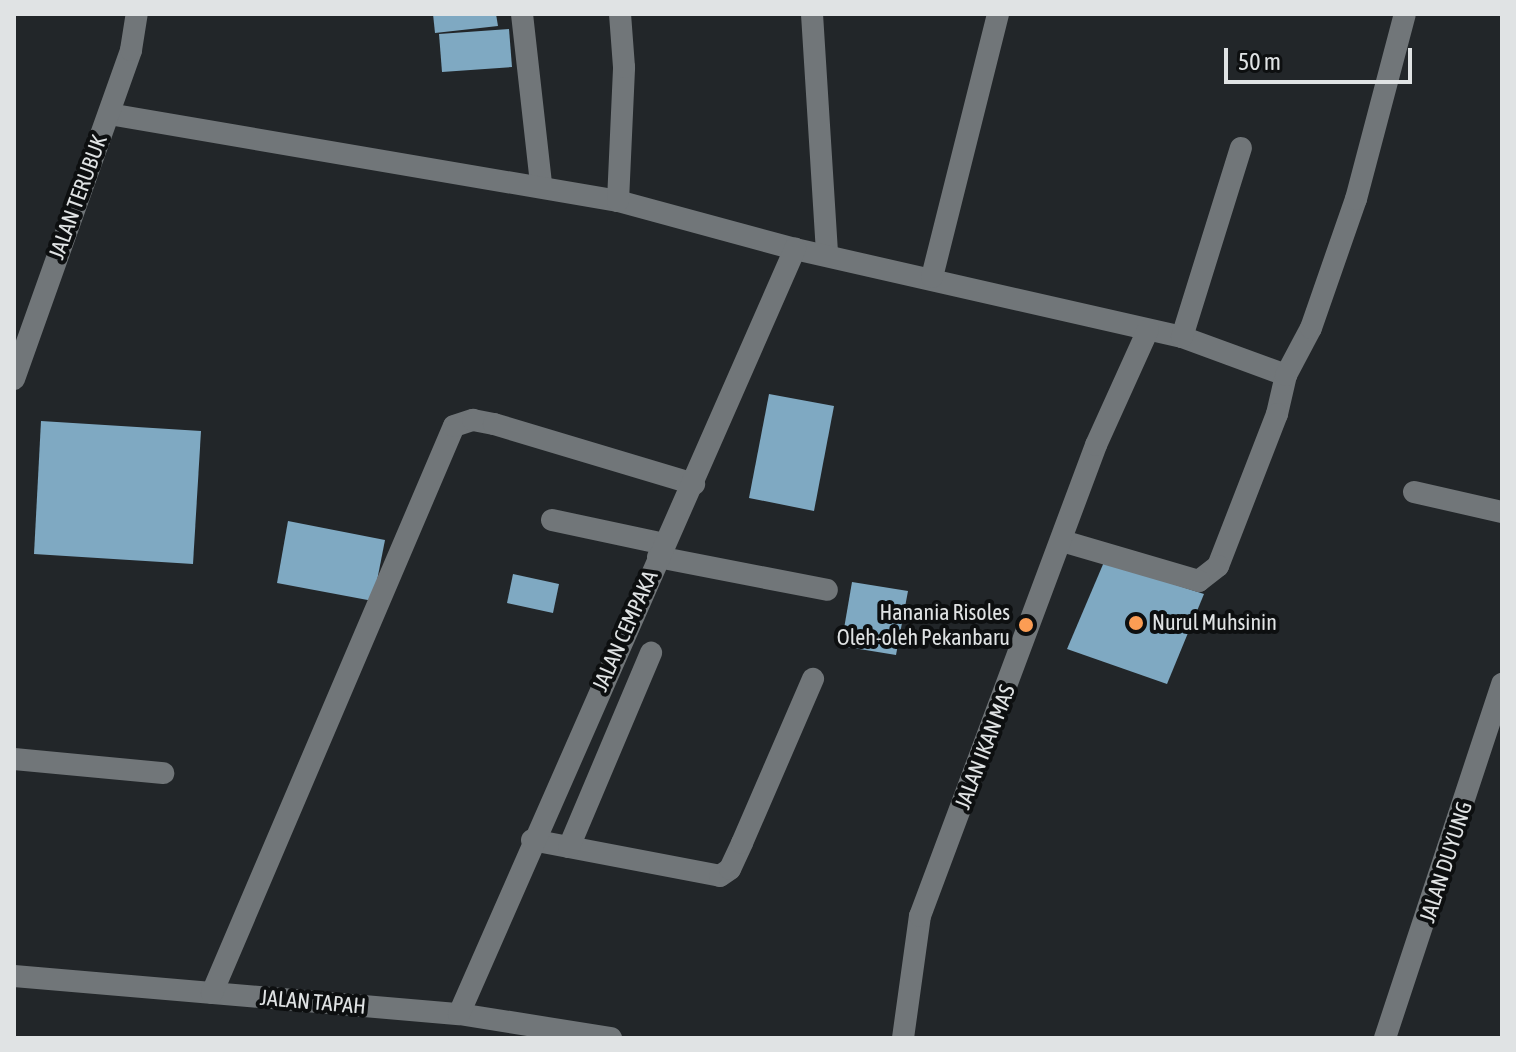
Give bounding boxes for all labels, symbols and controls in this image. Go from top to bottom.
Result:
scale bar [1228,32,1416,82]
text: 50 m [1238,48,1281,75]
street label: JALAN TERUBUK [43,131,113,263]
street label: JALAN CEMPAKA [587,567,663,695]
place label: Hanania Risoles Oleh-oleh Pekanbaru [837,599,1010,650]
place label: Nurul Muhsinin [1152,610,1277,636]
marker: Nurul Muhsinin [1127,614,1145,632]
marker: Hanania Risoles Oleh-oleh Pekanbaru [1017,616,1035,634]
street label: JALAN IKAN MAS [949,681,1021,813]
street label: JALAN DUYUNG [1414,798,1478,926]
street label: JALAN TAPAH [259,984,367,1020]

